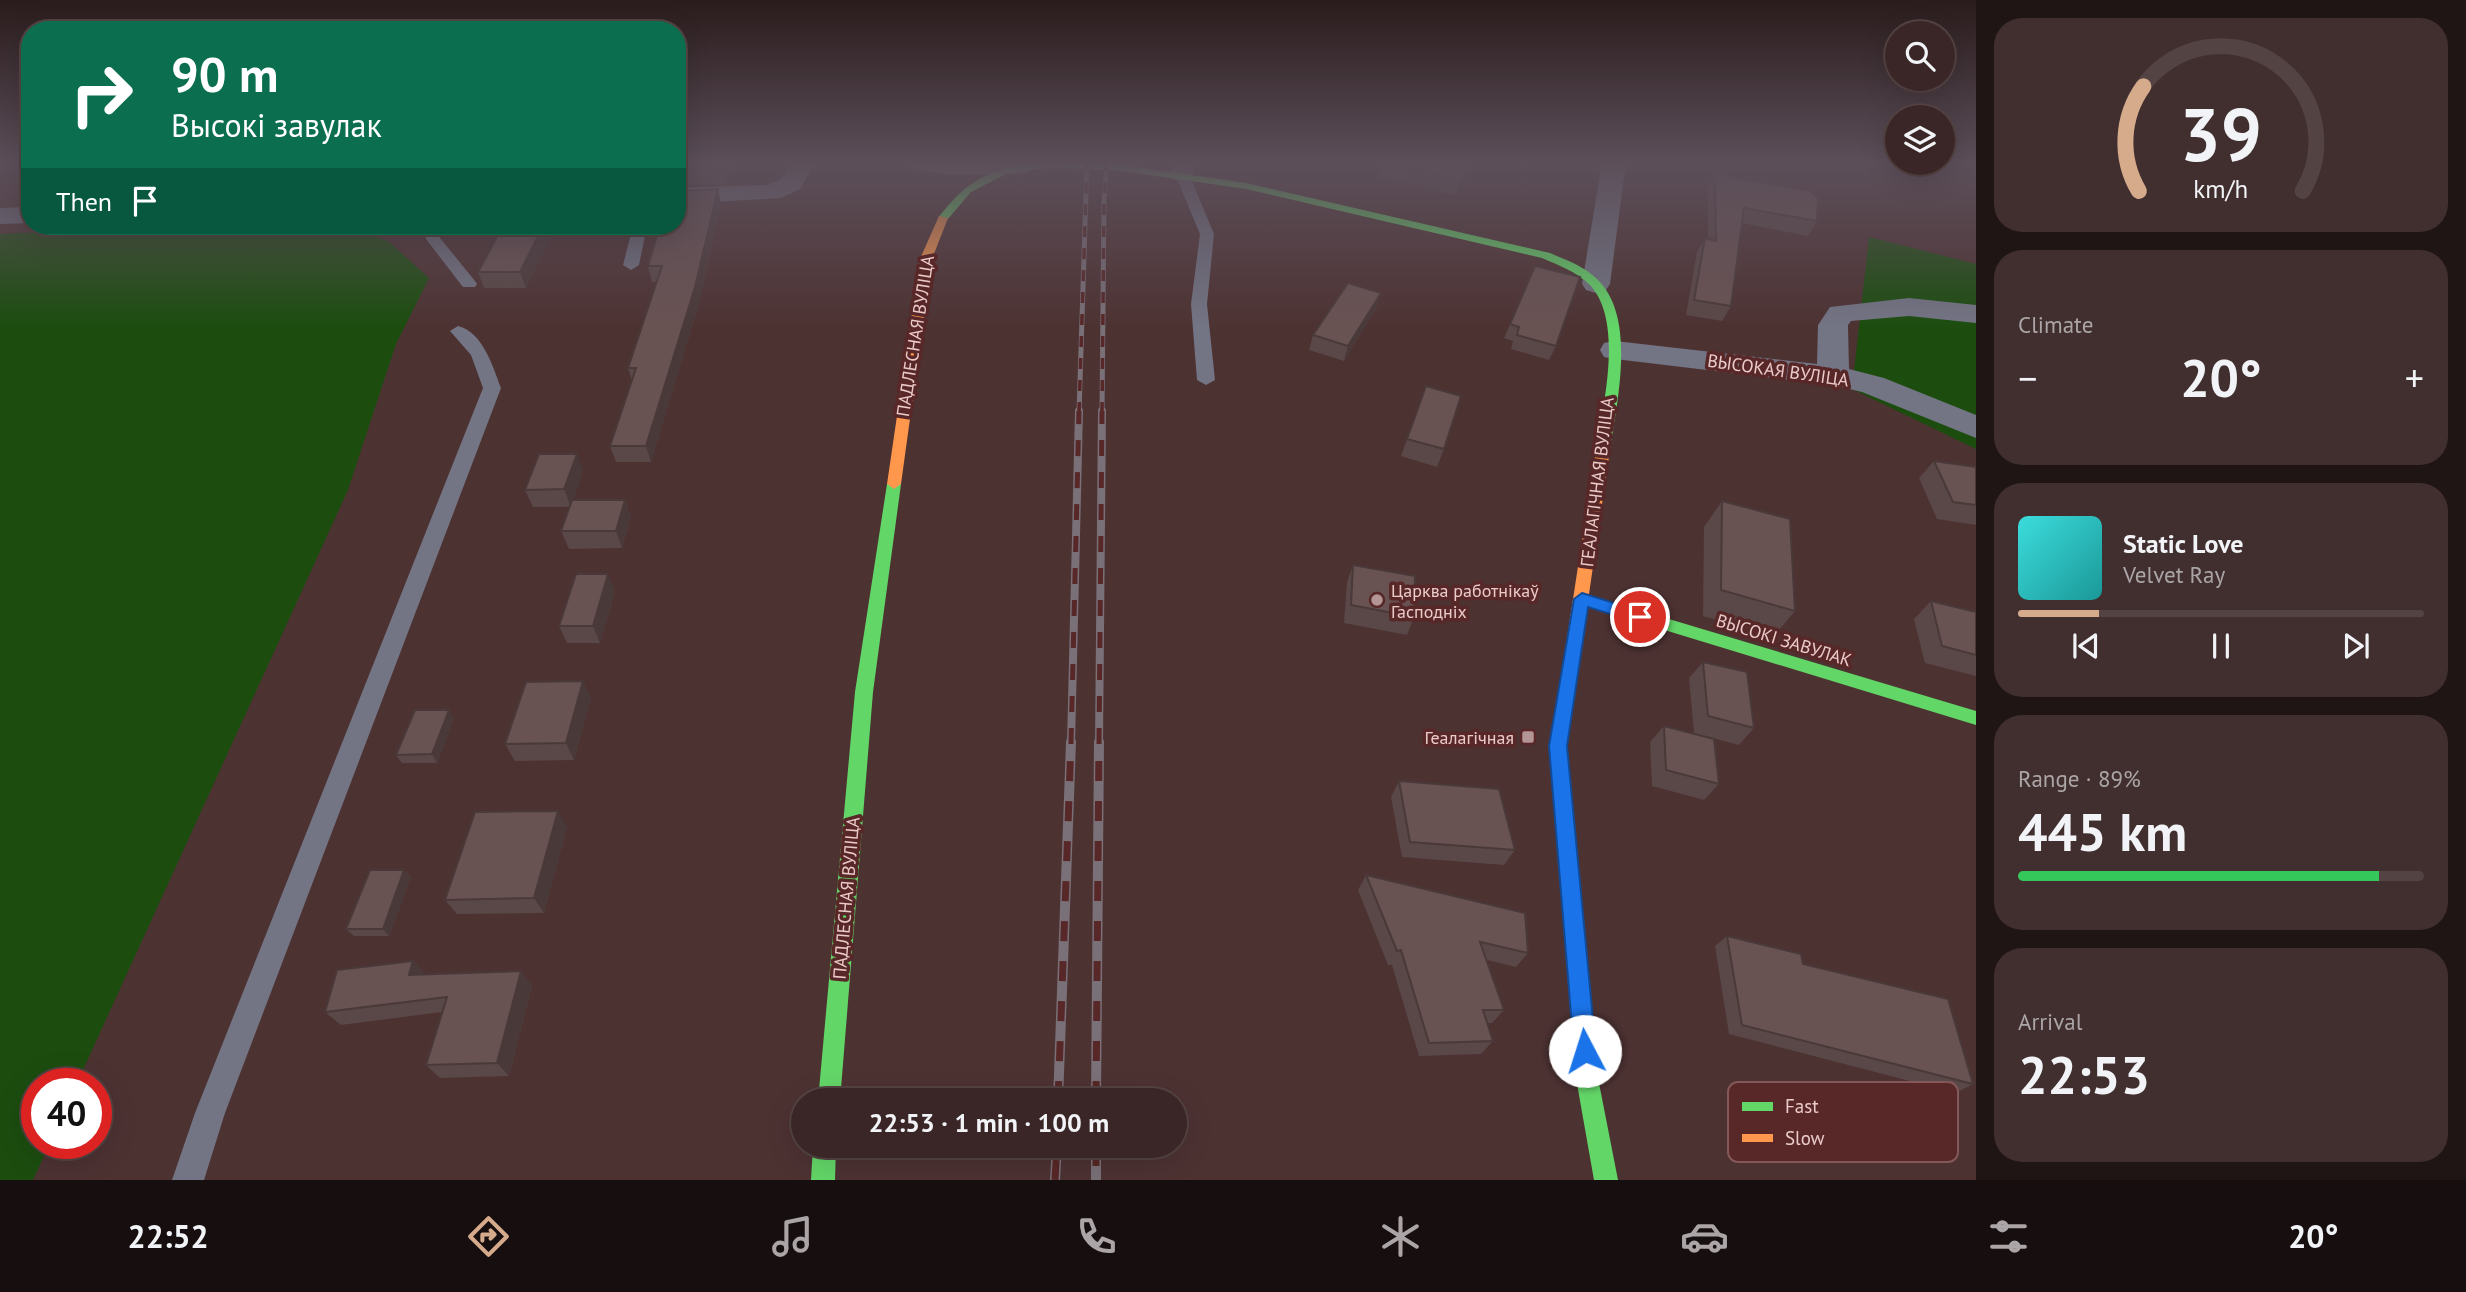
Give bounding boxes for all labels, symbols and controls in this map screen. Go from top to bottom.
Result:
map controls [1885,21,1955,175]
button: search [1885,21,1955,91]
text: 90 m [171,42,278,106]
icon: right [56,49,147,140]
text: 39 [2180,88,2262,182]
text: Высокі завулак [171,104,382,146]
button: layers [1885,105,1955,175]
text: km/h [2194,173,2248,205]
icon: arrive [126,182,164,220]
text: Then [56,185,112,218]
street label: ПАДЛЕСНАЯ ВУЛІЦА [891,253,939,418]
text: Climate [2018,310,2093,339]
text: 20° [2180,344,2262,411]
street label: ВЫСОКАЯ ВУЛІЦА [1706,349,1851,391]
text: − [2018,353,2037,402]
text: + [2405,353,2424,402]
street label: ГЕАЛАГІЧНАЯ ВУЛІЦА [1575,395,1619,568]
text: Static Love [2123,527,2244,560]
text: Velvet Ray [2123,560,2225,589]
place label: Царква работнікаў Гасподніх [1391,579,1539,623]
pin [1610,587,1670,647]
marker: Царква работнікаў Гасподніх [1369,592,1385,608]
icon: arrive [1621,598,1659,636]
street label: ВЫСОКІ ЗАВУЛАК [1713,608,1855,672]
icon: previous [2067,627,2105,665]
icon: pause [2202,627,2240,665]
icon: next [2337,627,2375,665]
place label: Геалагічная [1424,726,1514,749]
marker: Геалагічная [1520,729,1536,745]
text: Range · 89% [2018,764,2141,793]
text: 445 km [2018,798,2187,865]
street label: ПАДЛЕСНАЯ ВУЛІЦА [827,815,865,980]
text: Arrival [2018,1007,2082,1036]
position arrow [1548,1014,1622,1088]
text: 22:53 [2018,1041,2150,1108]
speed limit sign: 40 [21,1068,112,1159]
legend [1728,1082,1958,1162]
text: Fast [1785,1094,1819,1118]
text: 22:53 · 1 min · 100 m [869,1106,1109,1139]
text: Slow [1785,1126,1825,1150]
icon: directions [464,1212,513,1261]
icon: music [768,1212,817,1261]
icon: phone [1072,1212,1121,1261]
icon: climate [1376,1212,1425,1261]
icon: car [1680,1212,1729,1261]
icon: filters [1984,1212,2033,1261]
text: 22:52 [128,1215,209,1257]
text: 20° [2288,1215,2338,1257]

